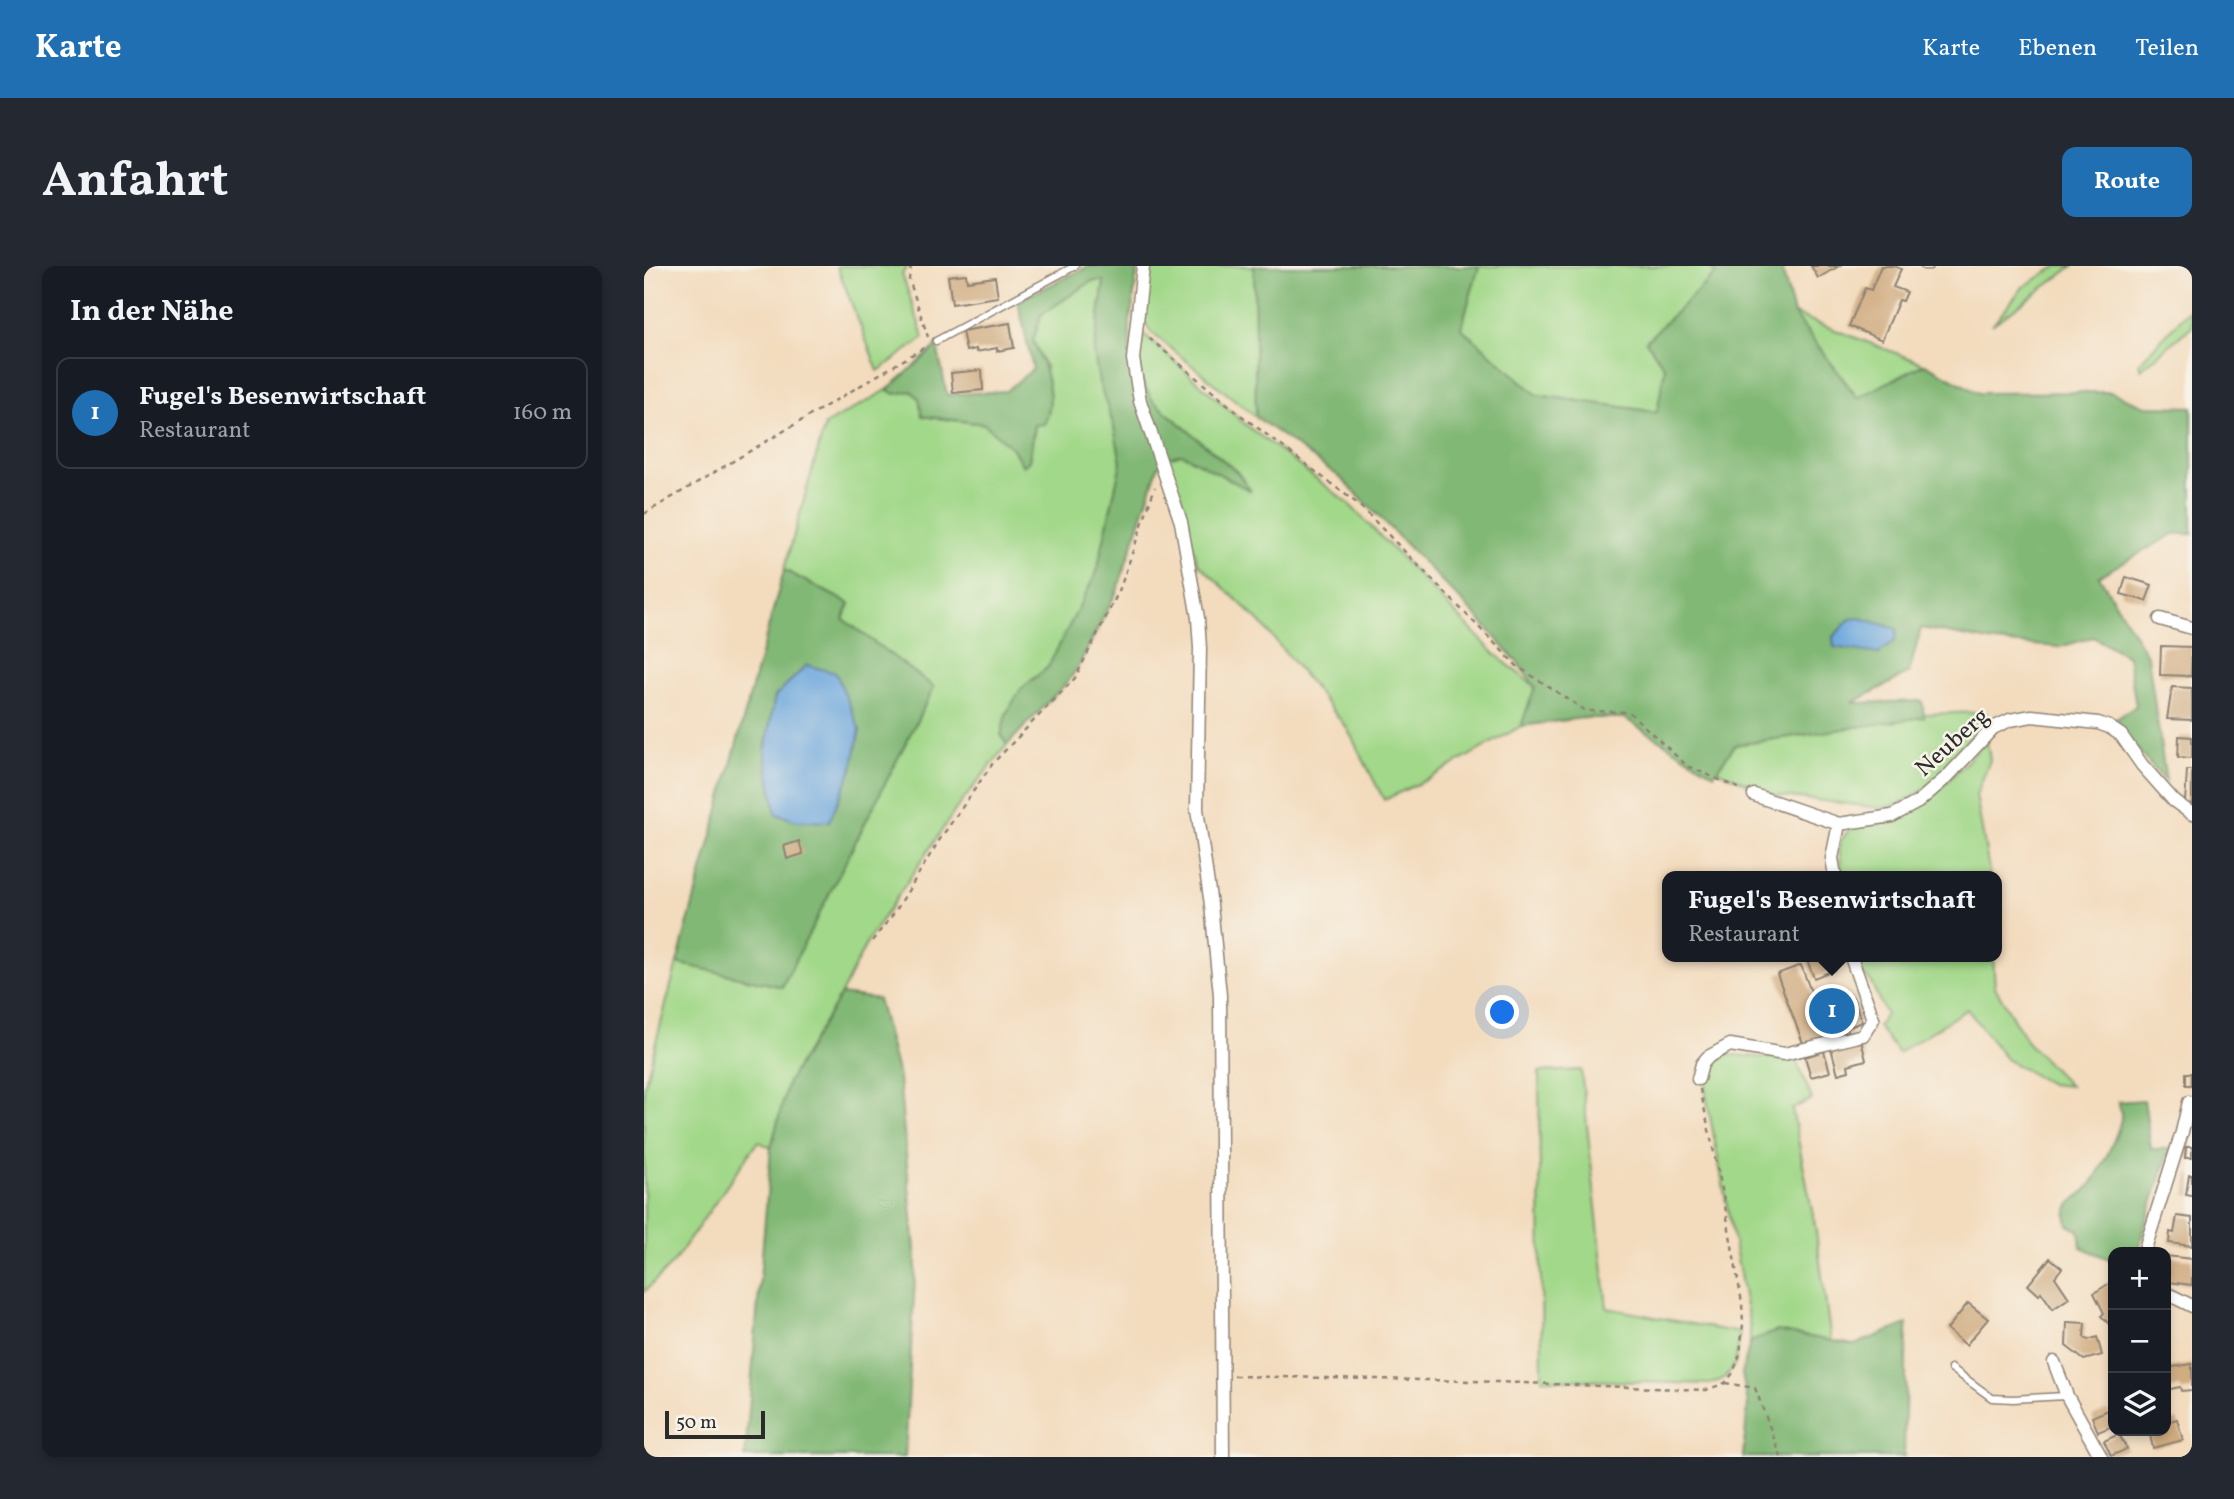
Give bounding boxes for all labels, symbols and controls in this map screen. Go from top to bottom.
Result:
text: Karte [35,26,122,72]
text: Karte [1922,32,1980,66]
text: Ebenen [2018,32,2097,66]
text: Teilen [2135,32,2199,66]
button: Route [2062,147,2192,217]
text: Anfahrt [42,148,229,217]
text: In der Nähe [70,291,234,333]
text: Fugel's Besenwirtschaft [139,379,426,415]
text: 1 [90,397,100,429]
text: 160 m [513,397,572,429]
text: Restaurant [139,415,250,447]
street label: Neuberg [1908,700,1998,786]
popup [1662,871,2002,962]
text: Fugel's Besenwirtschaft [1688,883,1976,919]
text: Restaurant [1688,919,1800,951]
pin: 1 [1809,985,1855,1037]
your location [1485,995,1519,1029]
map controls [2108,1247,2171,1436]
button: + [2108,1247,2171,1310]
button: − [2108,1310,2171,1373]
button: layers [2108,1373,2171,1436]
scale bar [665,1408,765,1440]
text: 50 m [676,1410,717,1436]

